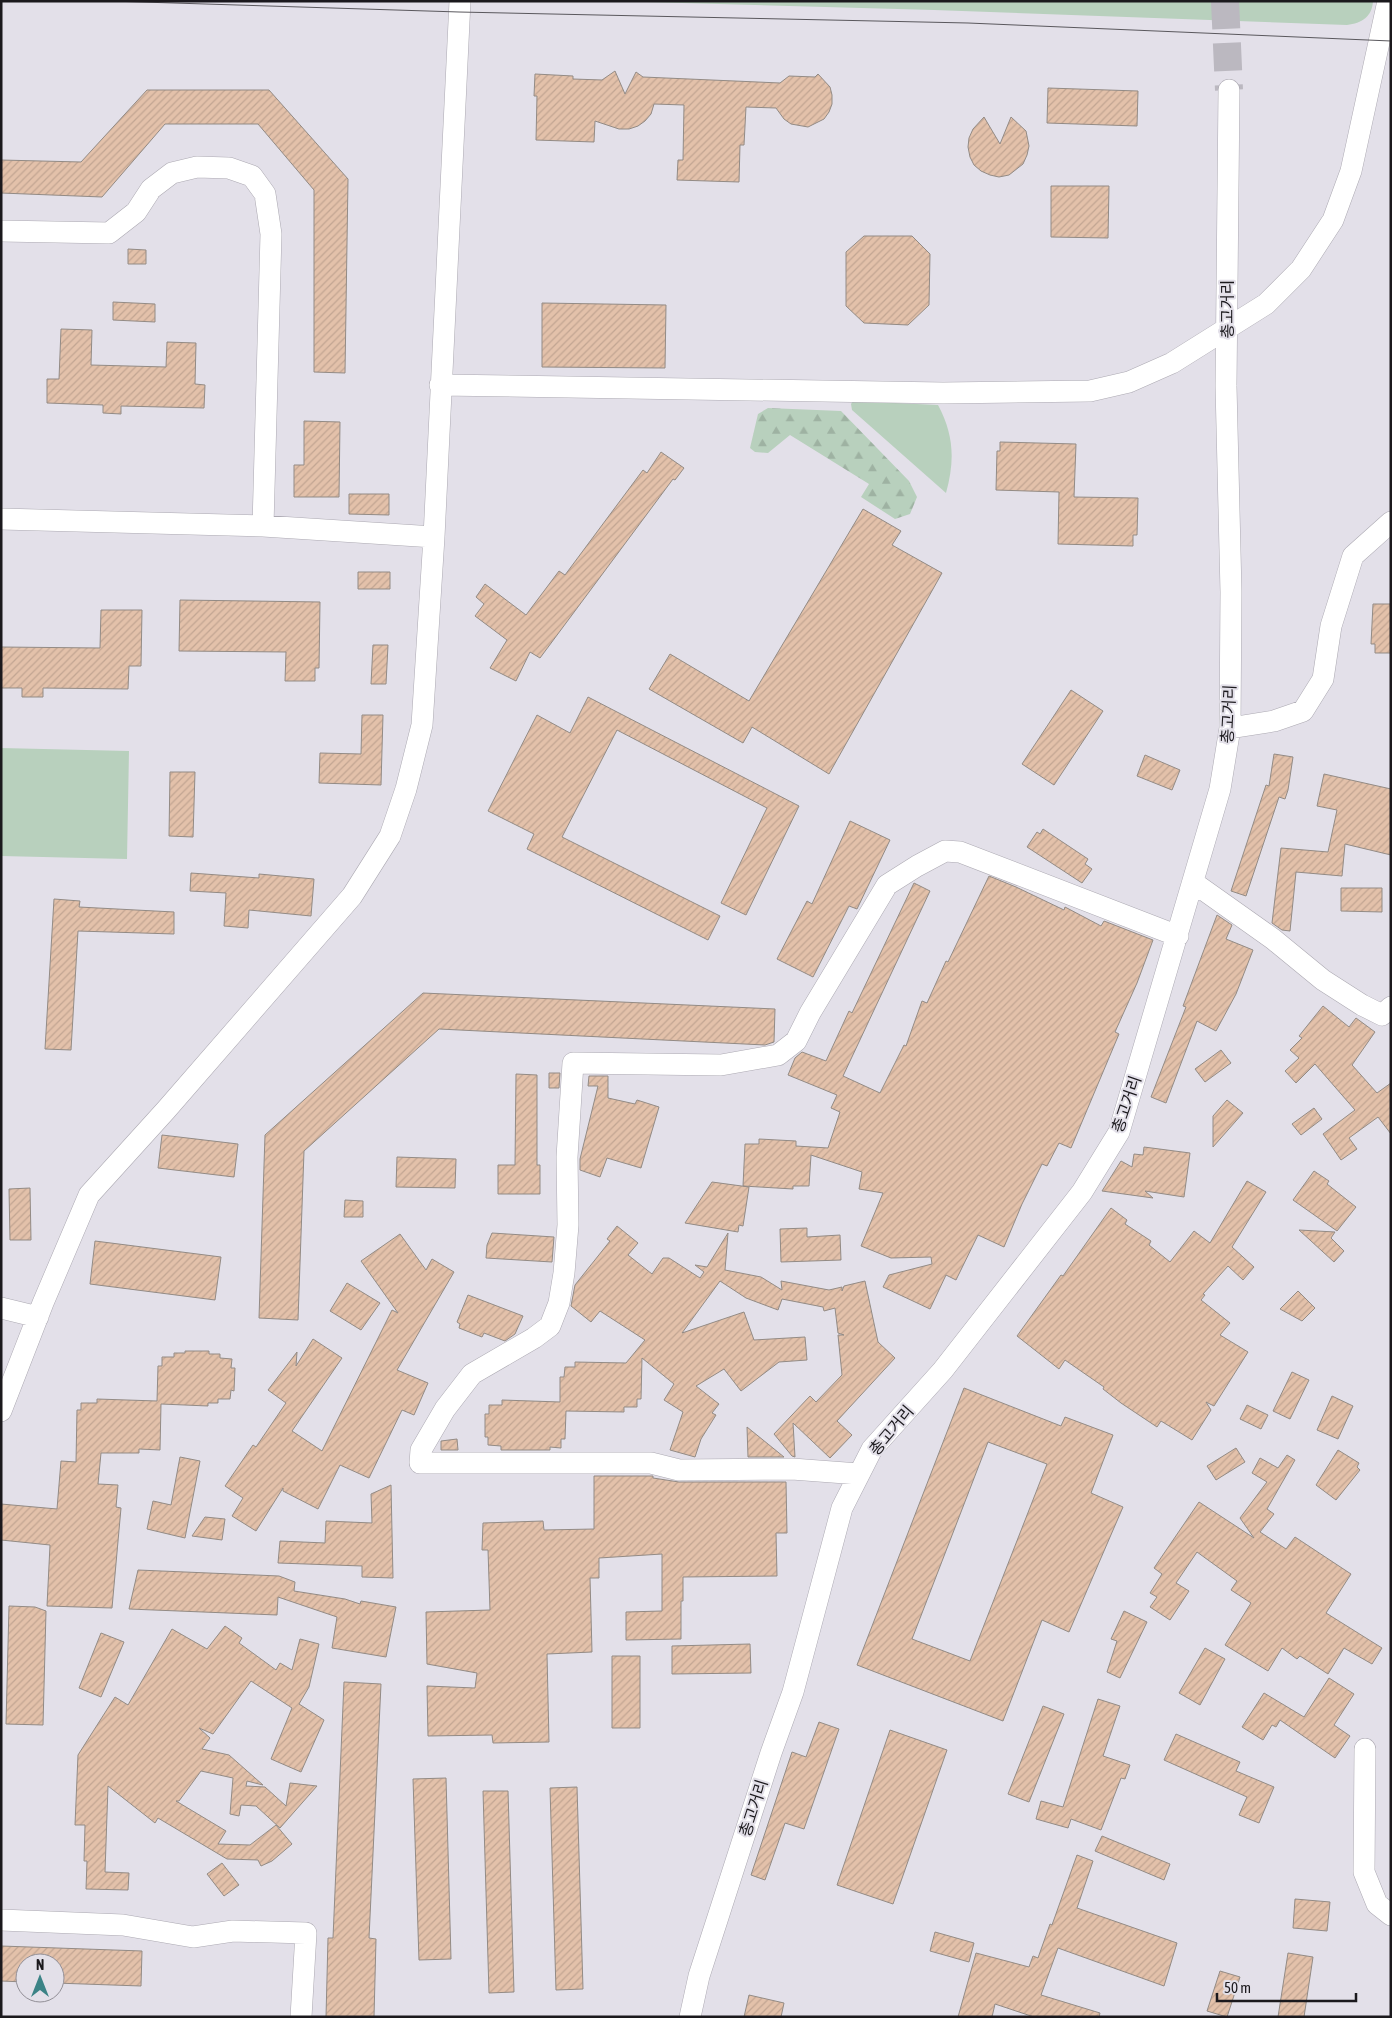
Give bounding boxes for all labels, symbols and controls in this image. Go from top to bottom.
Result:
street label: 총고거리 [1218,280,1236,338]
street label: 총고거리 [1217,684,1239,744]
street label: 총고거리 [1108,1073,1144,1135]
street label: 총고거리 [865,1402,917,1458]
street label: 총고거리 [735,1777,771,1839]
north arrow [15,1953,65,2003]
text: N [36,1957,44,1973]
scale bar [1217,1970,1356,2002]
text: 50 m [1224,1979,1251,1996]

